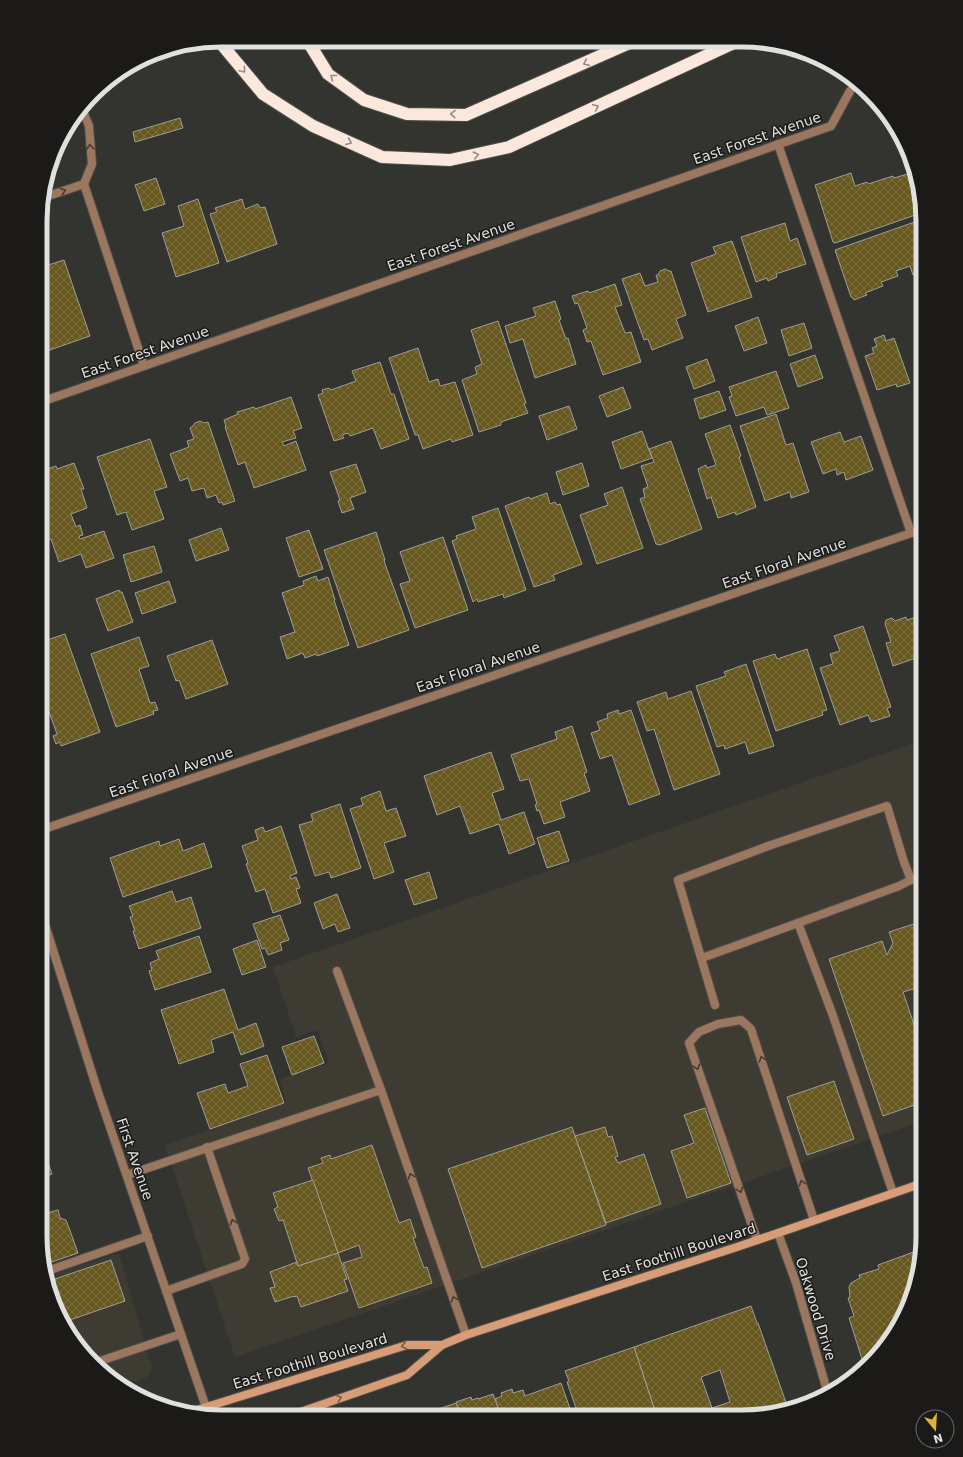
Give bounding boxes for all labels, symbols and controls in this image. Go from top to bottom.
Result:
one-way arrow [583,58,590,66]
one-way arrow [239,66,246,73]
one-way arrow [330,75,337,82]
one-way arrow [592,104,599,112]
street label: East Forest Avenue [691,109,823,167]
one-way arrow [450,110,456,119]
one-way arrow [345,137,353,145]
one-way arrow [86,144,95,150]
one-way arrow [472,151,479,159]
one-way arrow [59,187,66,196]
street label: East Forest Avenue [385,216,517,274]
street label: East Forest Avenue [79,323,211,381]
street label: East Floral Avenue [720,534,848,592]
street label: East Floral Avenue [414,638,542,696]
street label: East Floral Avenue [107,743,235,801]
one-way arrow [758,1056,766,1063]
one-way arrow [692,1063,701,1070]
street label: First Avenue [113,1116,157,1202]
one-way arrow [407,1172,416,1179]
one-way arrow [798,1180,807,1187]
one-way arrow [735,1186,743,1193]
one-way arrow [229,1218,237,1225]
street label: East Foothill Boulevard [600,1220,758,1284]
street label: Oakwood Drive [793,1256,839,1362]
one-way arrow [450,1295,458,1302]
street label: East Foothill Boulevard [231,1330,389,1392]
one-way arrow [400,1342,407,1350]
one-way arrow [336,1395,343,1403]
north arrow [915,1409,955,1449]
text: N [932,1430,944,1446]

